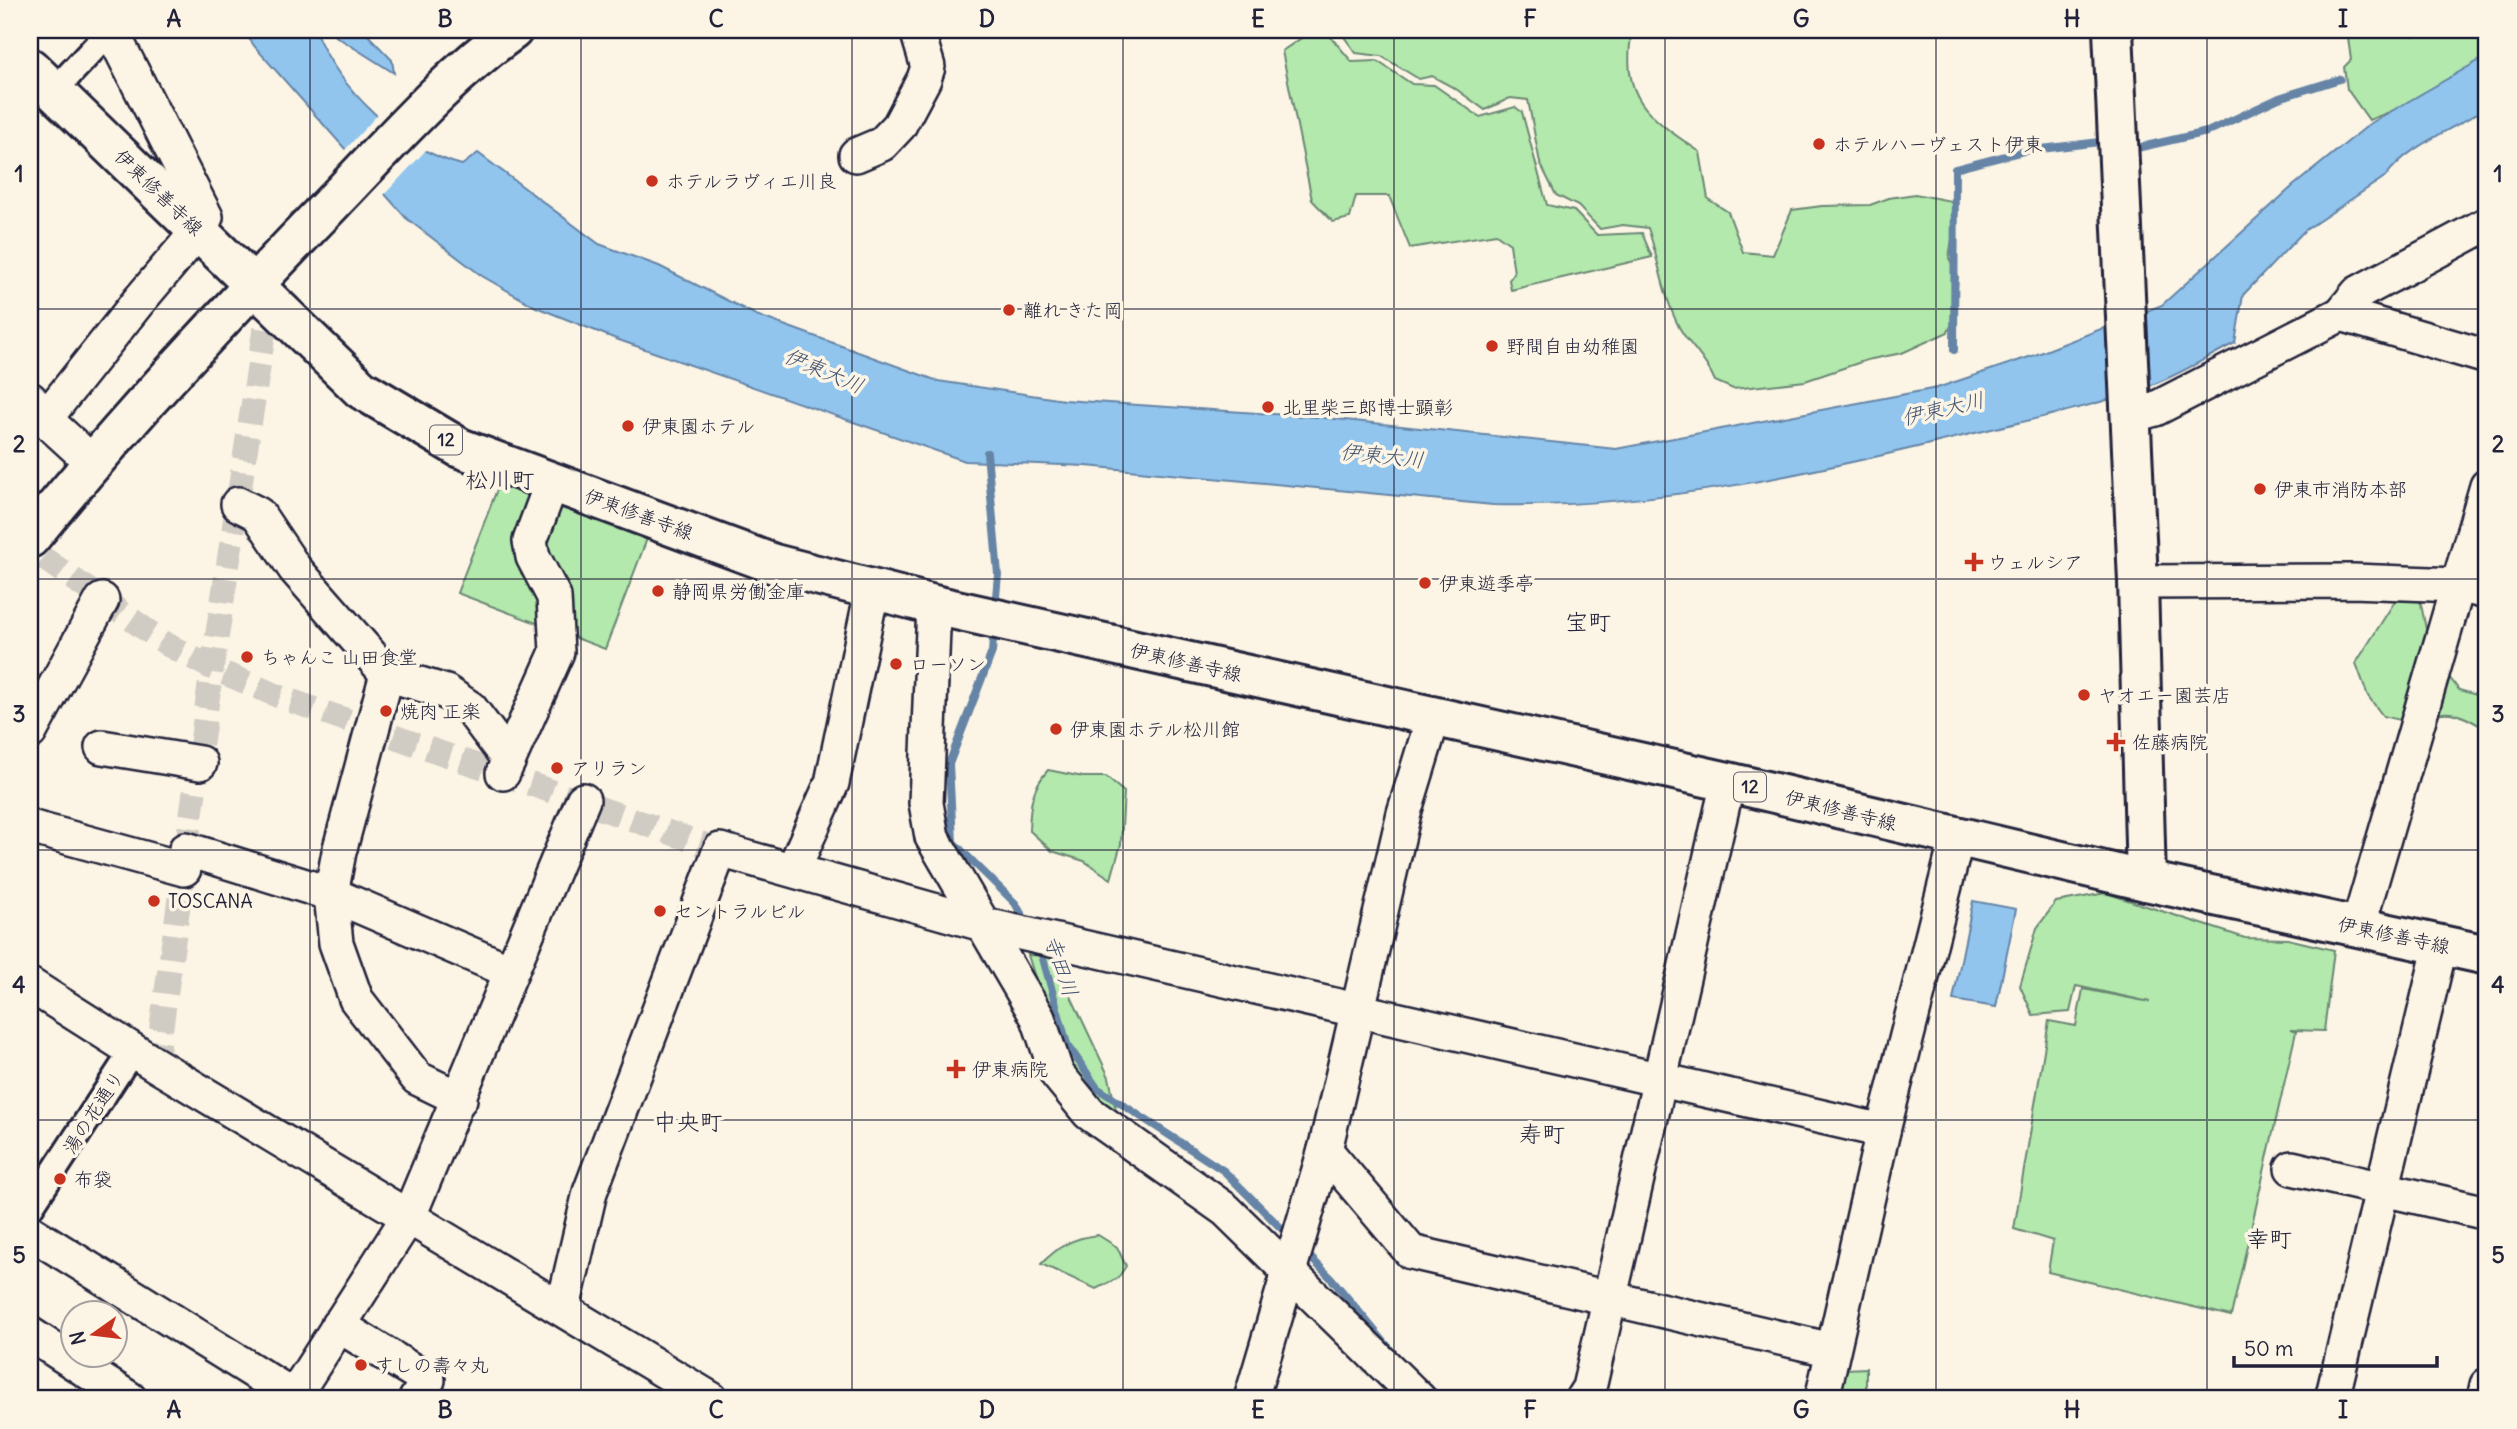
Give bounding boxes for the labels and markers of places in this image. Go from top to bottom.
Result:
place label: ホテルハーヴェスト伊東 [1833,132,2043,156]
marker: ホテルハーヴェスト伊東 [1811,136,1827,152]
place label: ホテルラヴィエ川良 [666,169,836,193]
marker: ホテルラヴィエ川良 [644,173,660,189]
place label: 離れ きた岡 [1023,298,1123,322]
marker: 離れ きた岡 [1001,302,1017,318]
place label: 野間自由幼稚園 [1506,334,1639,358]
marker: 野間自由幼稚園 [1484,338,1500,354]
place label: 北里柴三郎博士顕彰 [1282,395,1453,419]
marker: 北里柴三郎博士顕彰 [1260,399,1276,415]
place label: 伊東園ホテル [642,414,755,438]
marker: 伊東園ホテル [620,418,636,434]
place label: 伊東市消防本部 [2274,477,2407,501]
marker: 伊東市消防本部 [2252,481,2268,497]
place label: ウェルシア [1988,550,2083,574]
marker: ウェルシア [1966,554,1982,570]
place label: 伊東遊季亭 [1439,571,1534,595]
marker: 伊東遊季亭 [1417,575,1433,591]
place label: 静岡県労働金庫 [672,579,805,603]
marker: 静岡県労働金庫 [650,583,666,599]
place label: ちゃんこ 山田食堂 [261,645,418,669]
marker: ちゃんこ 山田食堂 [239,649,255,665]
place label: ローソン [910,652,986,676]
marker: ローソン [888,656,904,672]
place label: ヤオエー園芸店 [2098,683,2231,707]
marker: ヤオエー園芸店 [2076,687,2092,703]
place label: 焼肉 正楽 [400,699,481,723]
marker: 焼肉 正楽 [378,703,394,719]
place label: 伊東園ホテル松川館 [1070,717,1240,741]
marker: 伊東園ホテル松川館 [1048,721,1064,737]
place label: 佐藤病院 [2132,730,2208,754]
marker: 佐藤病院 [2106,732,2126,752]
place label: アリラン [571,756,647,780]
marker: アリラン [549,760,565,776]
place label: TOSCANA [168,889,253,913]
marker: TOSCANA [146,893,162,909]
place label: セントラルビル [674,899,806,923]
marker: セントラルビル [652,903,668,919]
place label: 伊東病院 [972,1057,1048,1081]
marker: 伊東病院 [946,1059,966,1079]
place label: 布袋 [74,1167,112,1191]
marker: 布袋 [52,1171,68,1187]
place label: すしの壽々丸 [375,1353,489,1377]
marker: すしの壽々丸 [353,1357,369,1373]

